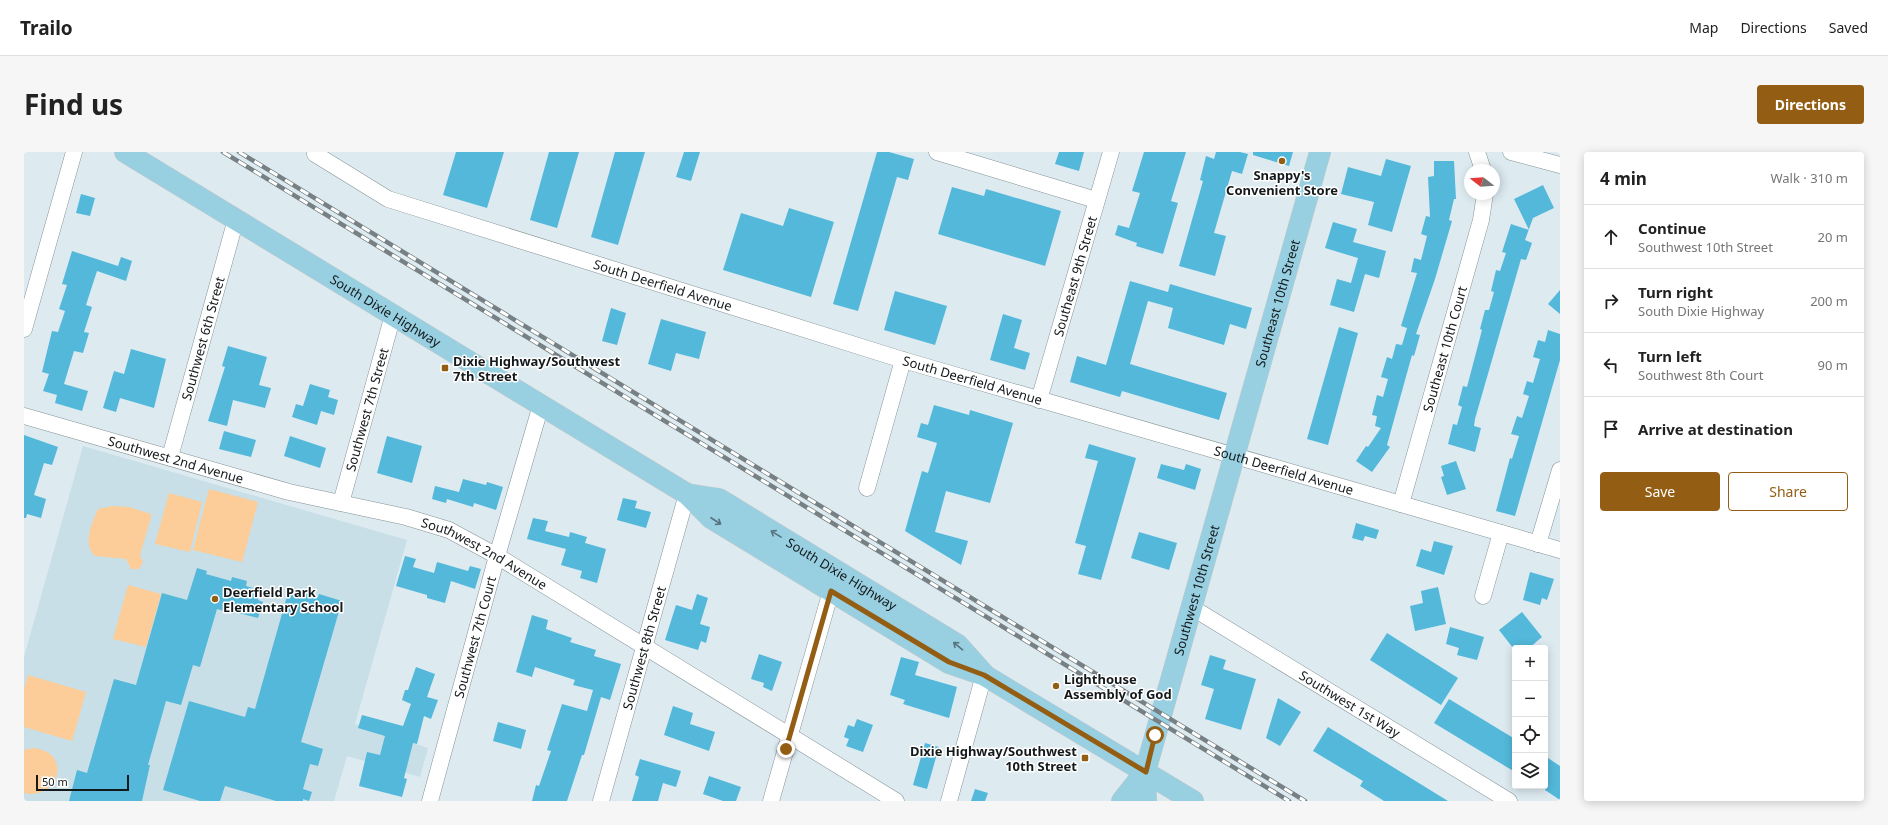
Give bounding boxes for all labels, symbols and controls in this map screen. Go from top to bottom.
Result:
text: Trailo [20,15,73,41]
text: Map [1689,18,1718,37]
text: Directions [1740,18,1807,37]
text: Saved [1829,18,1868,37]
text: Find us [24,85,123,123]
button: Directions [1757,85,1864,124]
marker: Snappy's Convenient Store [1277,156,1287,166]
north arrow [1464,164,1500,200]
place label: Snappy's Convenient Store [1226,166,1338,199]
text: 4 min [1600,167,1647,190]
text: Walk · 310 m [1770,169,1848,187]
street label: Southeast 9th Street [1049,213,1101,339]
text: Continue [1638,218,1706,238]
icon: ahead [1600,226,1622,248]
text: 20 m [1818,228,1848,246]
street label: Southeast 10th Street [1251,237,1304,369]
text: Southwest 10th Street [1638,238,1773,256]
street label: South Deerfield Avenue [591,255,734,315]
street label: South Dixie Highway [327,270,444,351]
street label: Southwest 6th Street [177,274,229,402]
text: Turn right [1638,282,1713,302]
street label: Southeast 10th Court [1418,284,1471,414]
icon: right [1600,290,1622,312]
text: 200 m [1810,292,1848,310]
text: South Dixie Highway [1638,302,1764,320]
street label: Southwest 7th Street [341,345,393,473]
text: Turn left [1638,346,1702,366]
street label: South Deerfield Avenue [901,351,1044,409]
place label: Dixie Highway/Southwest 7th Street [453,352,620,385]
icon: left [1600,354,1622,376]
text: 90 m [1818,356,1848,374]
marker: Dixie Highway/Southwest 7th Street [440,363,450,373]
text: Southwest 8th Court [1638,366,1763,384]
icon: arrive [1600,418,1622,440]
text: Arrive at destination [1638,419,1793,439]
street label: Southwest 2nd Avenue [106,432,246,488]
street label: South Deerfield Avenue [1212,441,1356,499]
button: Save [1600,472,1720,511]
button: Share [1728,472,1848,511]
street label: Southwest 2nd Avenue [419,513,551,594]
one-way arrow [710,516,721,525]
street label: Southwest 10th Street [1169,522,1223,658]
one-way arrow [770,529,782,537]
street label: South Dixie Highway [783,533,900,615]
street label: Southwest 7th Court [450,574,500,700]
place label: Deerfield Park Elementary School [223,583,343,616]
street label: Southwest 8th Street [618,584,670,712]
marker: Deerfield Park Elementary School [210,594,220,604]
one-way arrow [952,642,963,650]
map controls [1512,645,1548,789]
button: + [1512,645,1548,681]
street label: Southwest 1st Way [1296,666,1404,742]
place label: Lighthouse Assembly of God [1064,670,1172,703]
marker: Lighthouse Assembly of God [1051,681,1061,691]
button: − [1512,681,1548,717]
button: locate [1512,717,1548,753]
route start [1146,726,1164,744]
route end [777,740,795,758]
place label: Dixie Highway/Southwest 10th Street [910,742,1077,775]
marker: Dixie Highway/Southwest 10th Street [1080,753,1090,763]
button: layers [1512,753,1548,789]
scale bar [36,773,129,792]
text: 50 m [42,774,68,789]

